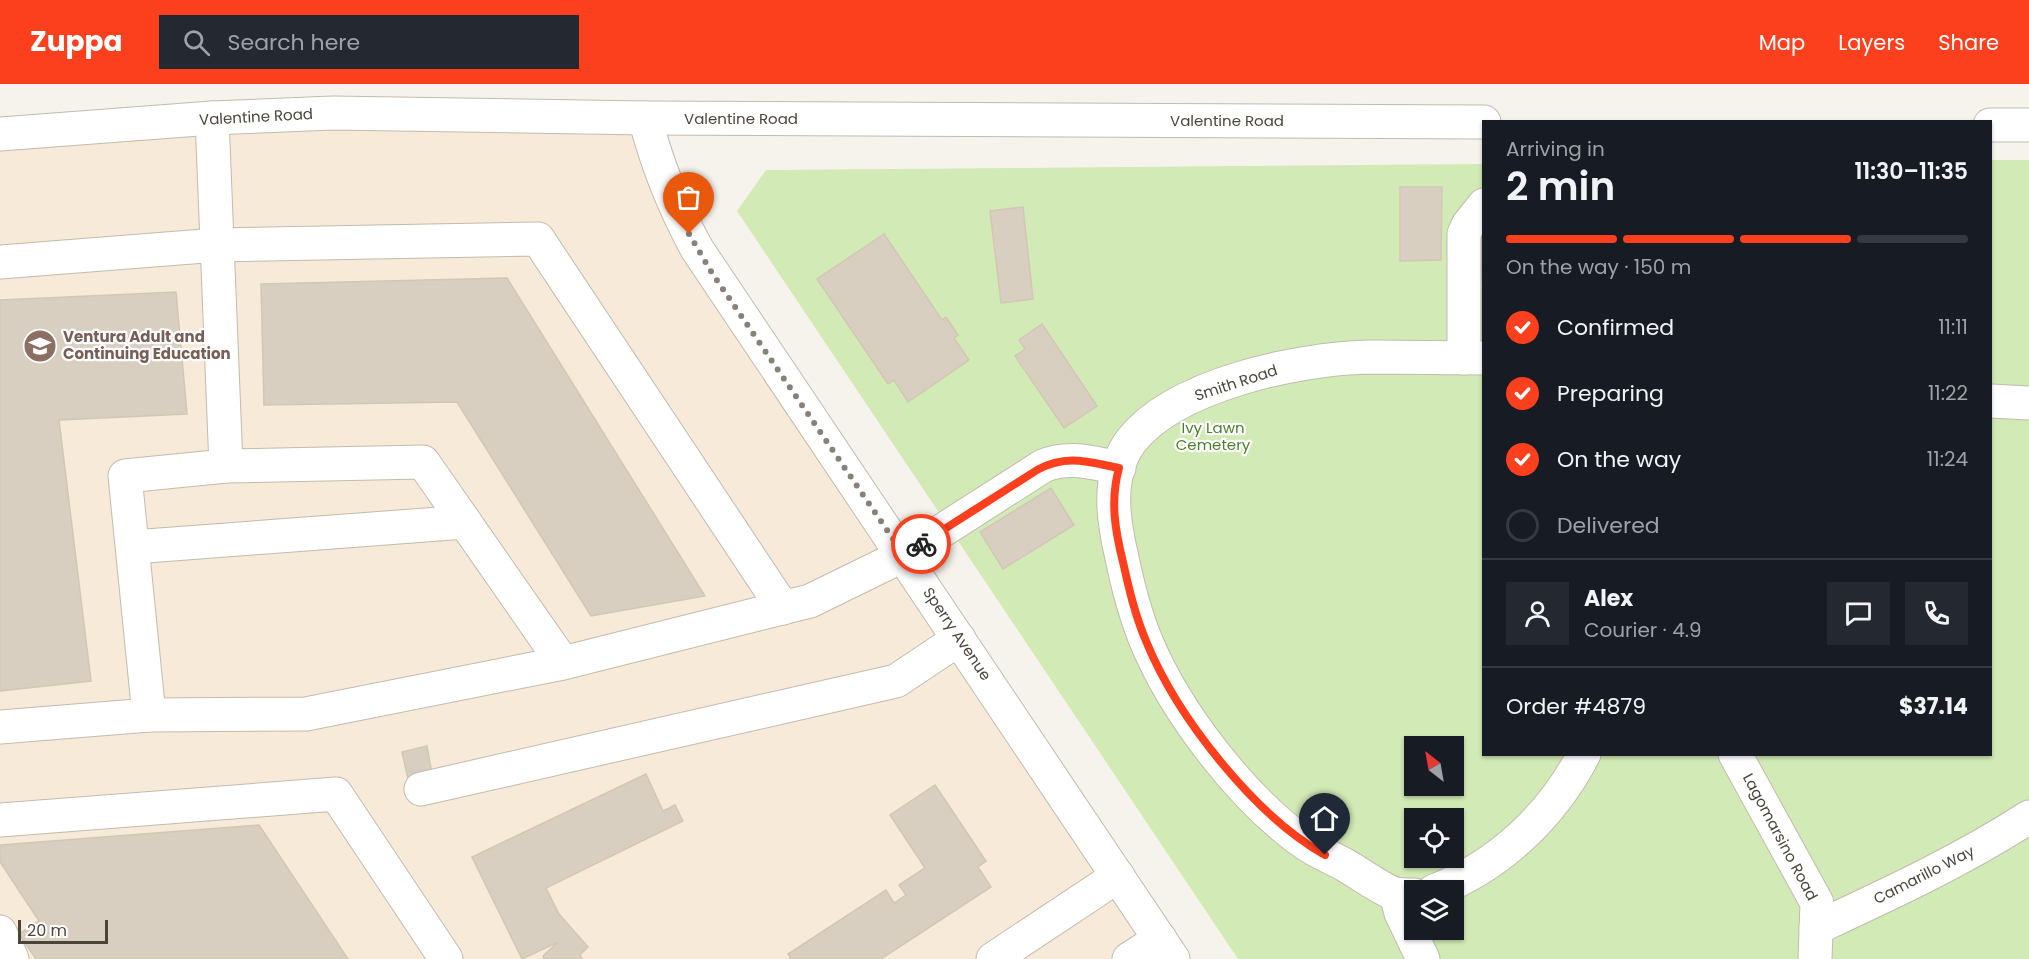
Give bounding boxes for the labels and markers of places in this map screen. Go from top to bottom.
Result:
pin [663,172,714,234]
place label: Ventura Adult and Continuing Education [63,326,231,364]
school or university icon: Ventura Adult and Continuing Education [22,328,58,364]
pin [1299,793,1350,855]

